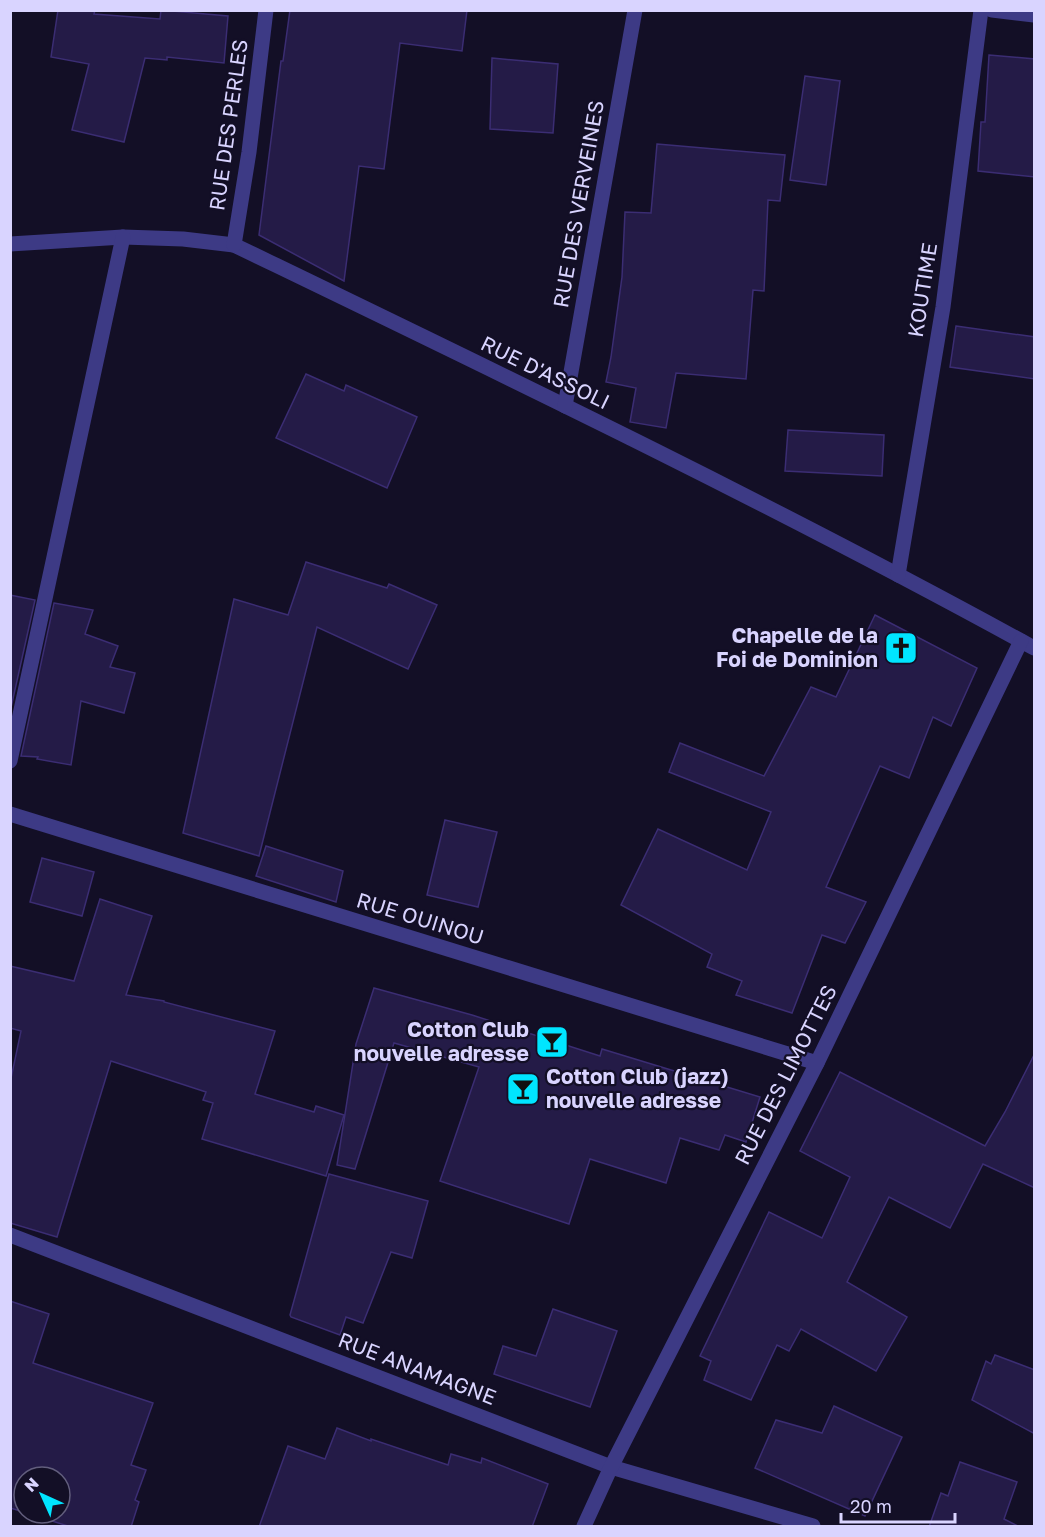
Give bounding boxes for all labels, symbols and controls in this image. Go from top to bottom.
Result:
street label: RUE DES PERLES [203,38,253,212]
street label: RUE DES VERVEINES [547,98,609,310]
street label: KOUTIME [902,241,942,339]
street label: RUE D'ASSOLI [477,330,614,414]
place label: Chapelle de la Foi de Dominion [716,622,878,672]
church icon: Chapelle de la Foi de Dominion [883,630,919,666]
street label: RUE OUINOU [353,886,487,950]
street label: RUE DES LIMOTTES [728,980,842,1169]
place label: Cotton Club nouvelle adresse [354,1016,529,1066]
bar icon: Cotton Club nouvelle adresse [534,1024,570,1060]
place label: Cotton Club (jazz) nouvelle adresse [546,1063,729,1113]
bar icon: Cotton Club (jazz) nouvelle adresse [505,1071,541,1107]
street label: RUE ANAMAGNE [335,1326,500,1410]
north arrow [12,1465,72,1525]
text: N [20,1473,43,1496]
scale bar [841,1486,955,1524]
text: 20 m [850,1495,892,1517]

